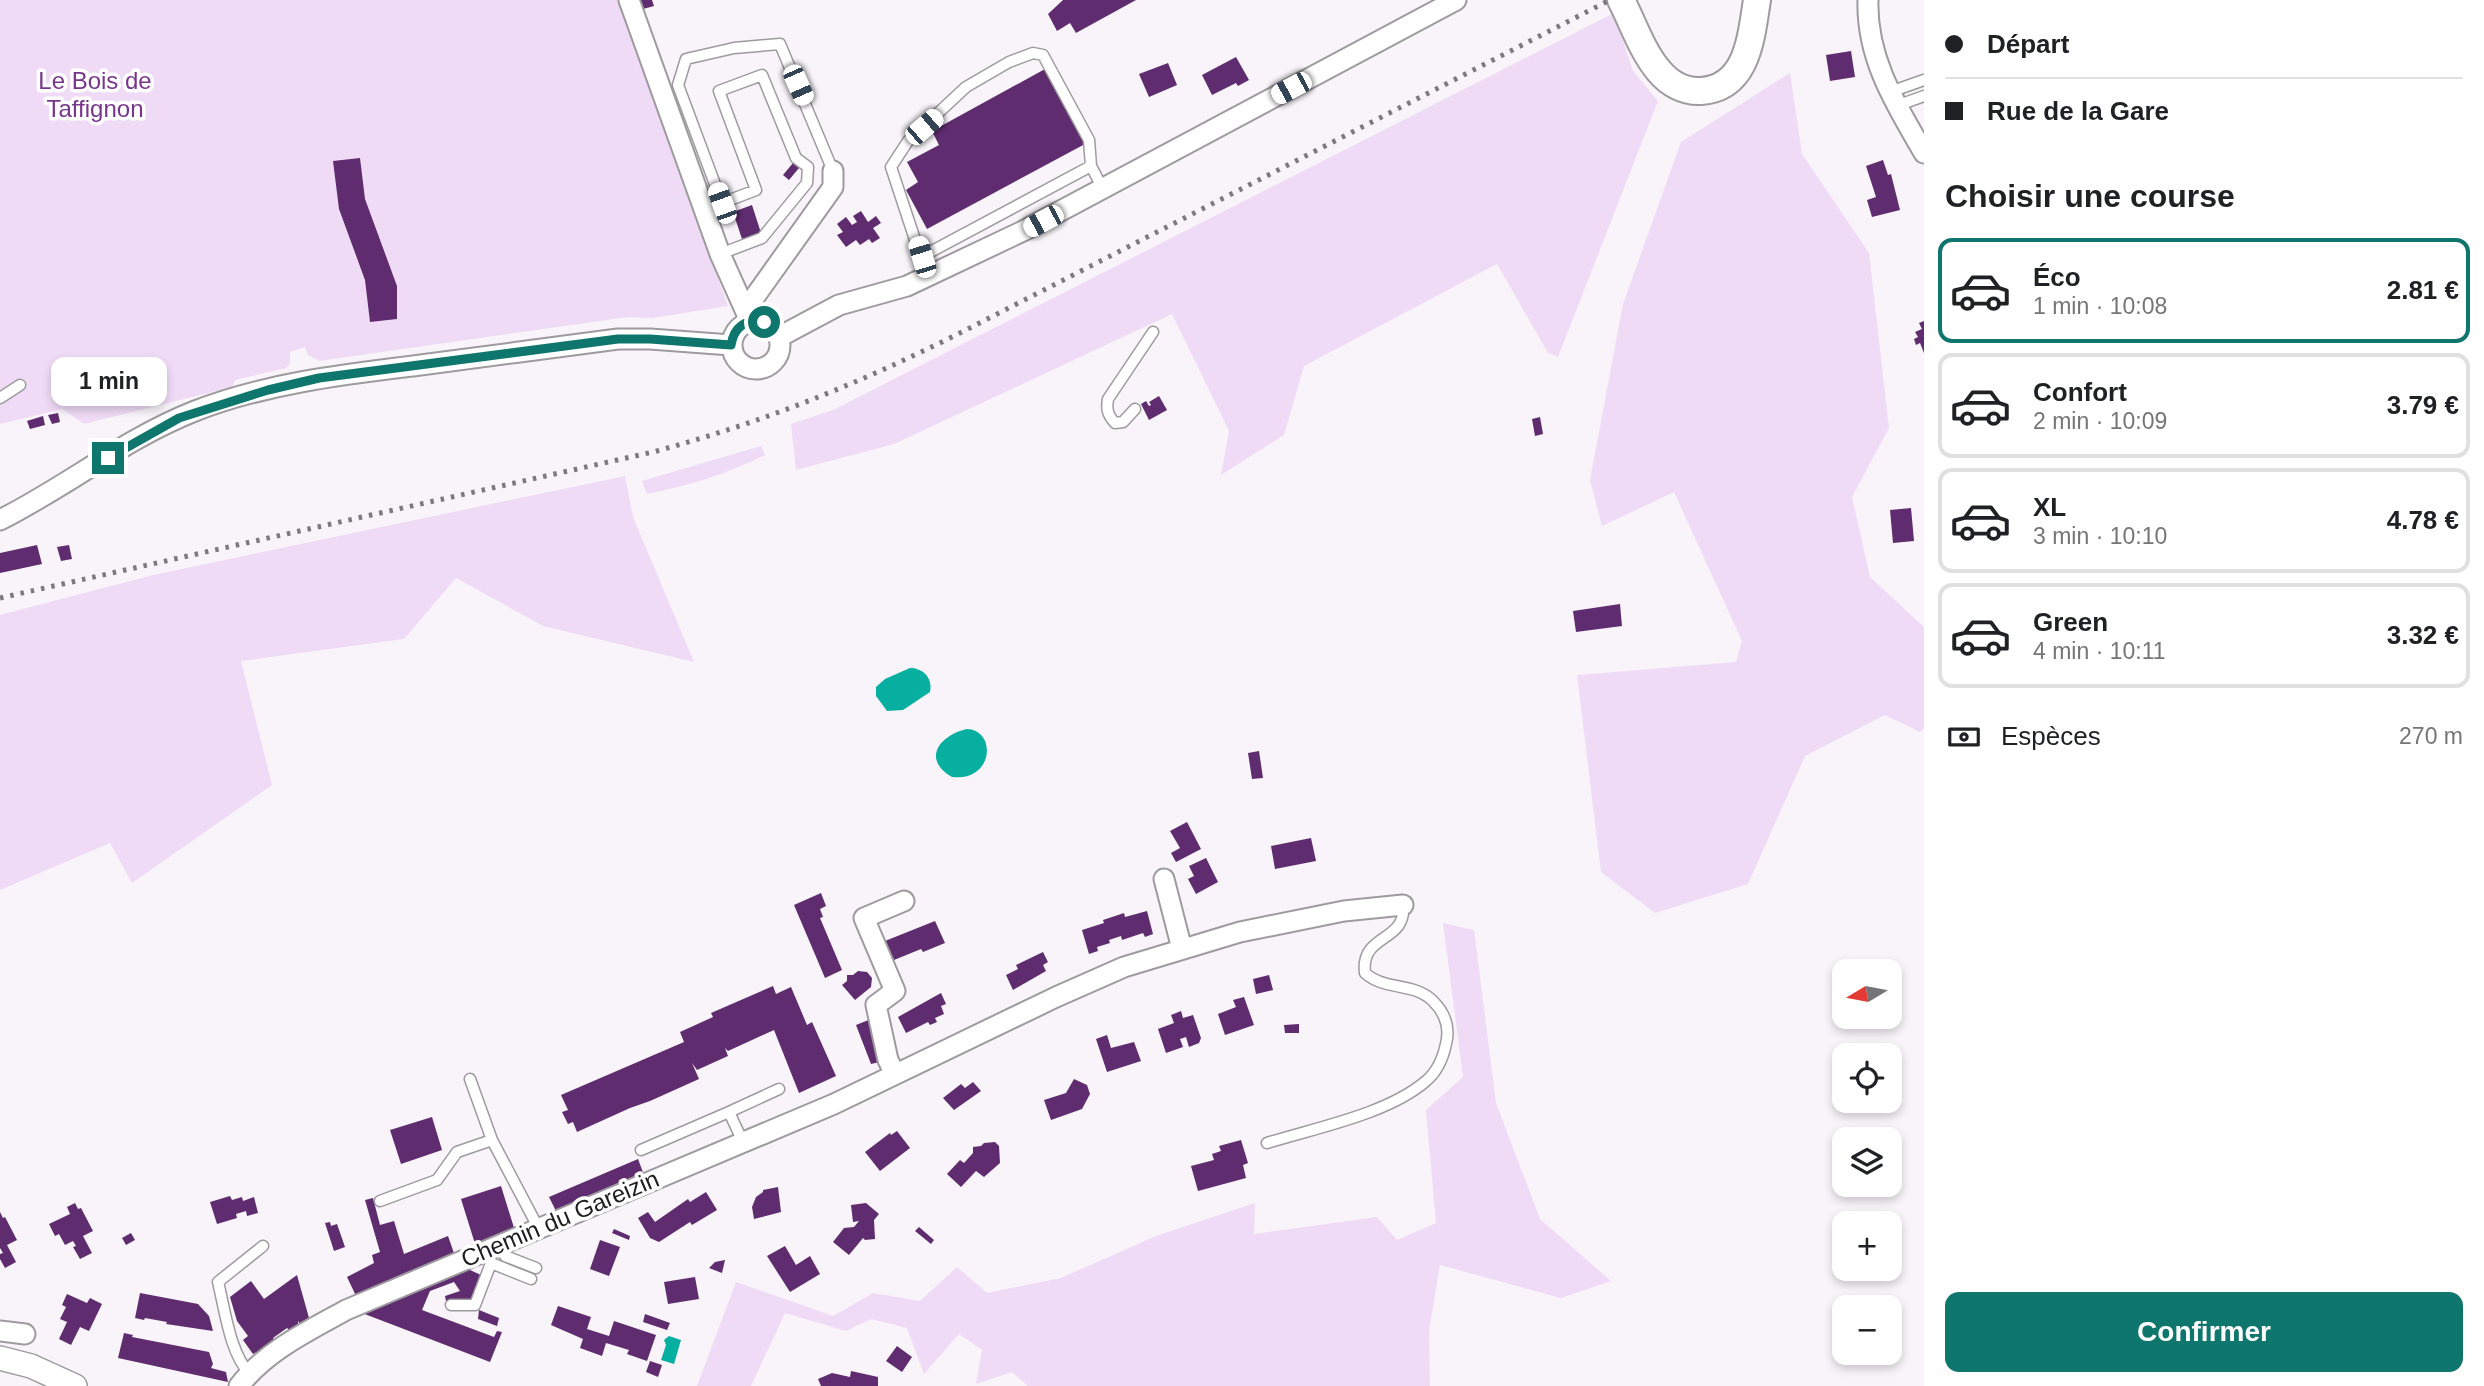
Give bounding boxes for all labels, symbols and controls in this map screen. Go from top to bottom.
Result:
text: Départ [1987,29,2069,59]
car [780,62,817,108]
park label: Le Bois de Taffignon [38,67,152,122]
car [1268,69,1315,107]
text: Rue de la Gare [1987,96,2169,126]
car [902,105,947,149]
text: Choisir une course [1945,178,2235,214]
car [705,180,740,226]
car [1020,202,1067,240]
car [906,234,939,280]
icon: car [1949,259,2012,322]
text: Éco [2033,262,2081,292]
text: 2.81 € [2387,275,2459,305]
text: 1 min · 10:08 [2033,293,2167,319]
route start [748,306,780,338]
callout: 1 min [50,356,166,406]
text: 1 min [79,368,139,394]
icon: car [1949,374,2012,437]
text: Confort [2033,377,2127,407]
text: 3.79 € [2387,390,2459,420]
text: 2 min · 10:09 [2033,408,2167,434]
route end [92,442,124,474]
icon: car [1949,489,2012,552]
text: XL [2033,492,2066,522]
text: 4.78 € [2387,505,2459,535]
text: 3 min · 10:10 [2033,523,2167,549]
icon: car [1949,604,2012,667]
text: Green [2033,607,2108,637]
text: 3.32 € [2387,620,2459,650]
text: 4 min · 10:11 [2033,638,2166,664]
icon: cash [1945,718,1983,756]
text: Espèces [2001,721,2101,751]
text: 270 m [2399,723,2463,749]
north arrow [1832,959,1902,1029]
map controls [1832,959,1902,1365]
button: locate [1832,1043,1902,1113]
button: layers [1832,1127,1902,1197]
street label: Chemin du Gareizin [457,1165,663,1272]
button: + [1832,1211,1902,1281]
button: Confirmer [1945,1292,2463,1372]
button: − [1832,1295,1902,1365]

